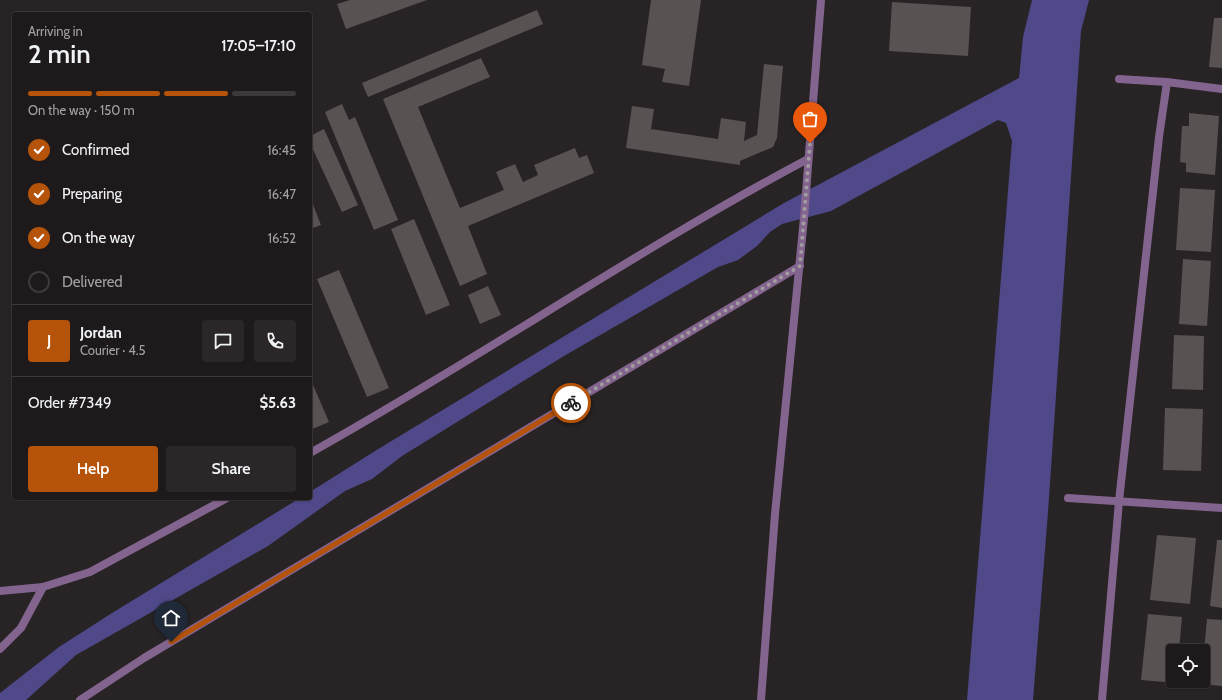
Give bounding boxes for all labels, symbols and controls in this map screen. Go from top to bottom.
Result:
text: Arriving in [28,23,83,39]
text: 17:05–17:10 [221,37,296,55]
text: 2 min [28,38,91,70]
text: On the way · 150 m [28,102,135,118]
pin [793,102,827,143]
icon: bag [799,108,821,130]
icon: check [28,139,50,161]
text: Confirmed [62,141,130,159]
text: 16:45 [267,142,296,158]
icon: check [28,183,50,205]
text: Preparing [62,185,122,203]
text: 16:47 [268,186,296,202]
icon: check [28,227,50,249]
text: On the way [62,229,135,247]
text: 16:52 [268,230,296,246]
text: Delivered [62,273,123,291]
button: chat [202,320,244,362]
button: phone [254,320,296,362]
text: Jordan [80,324,122,342]
text: J [47,332,51,350]
text: Courier · 4.5 [80,342,145,358]
courier [551,383,591,423]
icon: bike [560,392,582,414]
text: Order #7349 [28,394,112,412]
text: $5.63 [259,394,296,412]
button: Help [28,446,158,492]
button: Share [166,446,296,492]
pin [154,601,188,642]
icon: home [160,607,182,629]
map controls [1166,644,1210,688]
button: locate [1166,644,1210,688]

